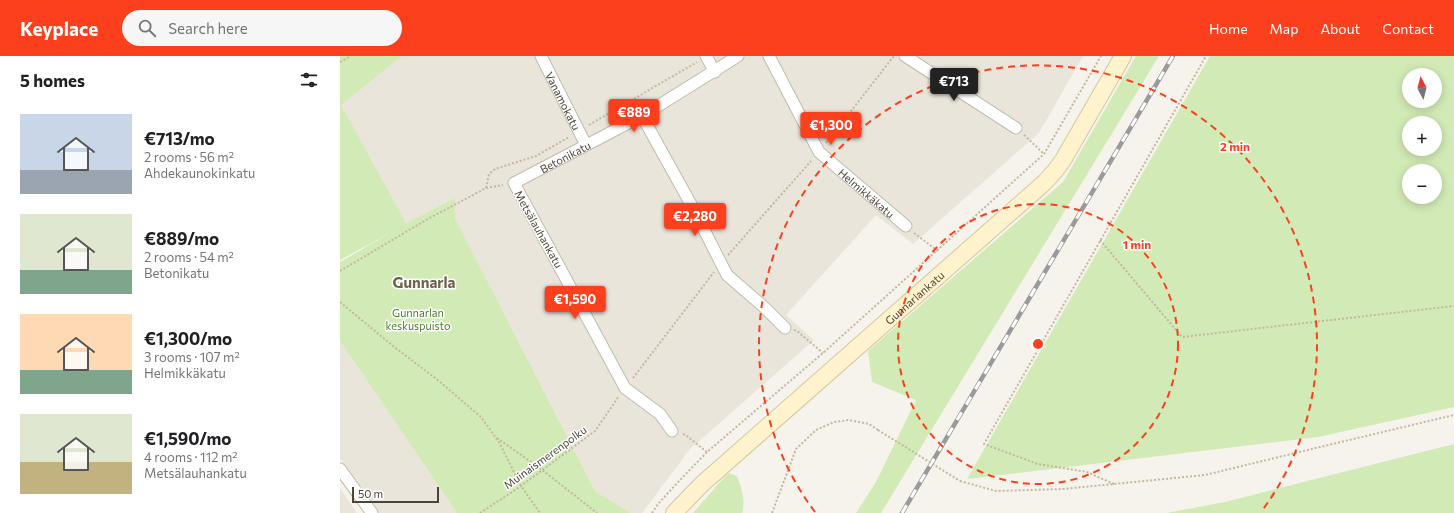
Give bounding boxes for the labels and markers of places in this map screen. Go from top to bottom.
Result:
pin: €713 [930,68,978,102]
pin: €889 [610,99,658,133]
pin: €1,300 [798,112,864,146]
pin: €2,280 [662,203,728,237]
pin: €1,590 [542,286,608,320]
centre of rings [1031,337,1045,351]

